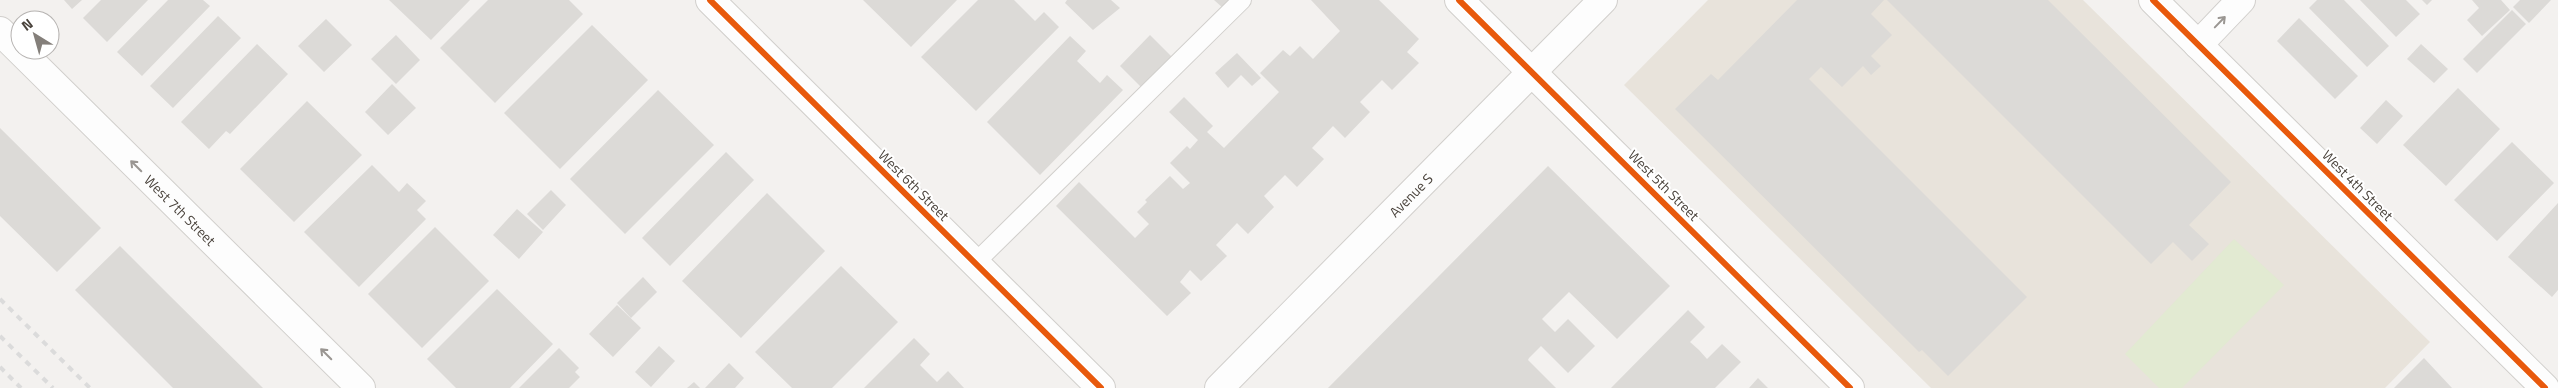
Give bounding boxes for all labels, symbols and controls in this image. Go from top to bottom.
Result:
north arrow [10,10,60,60]
text: N [17,13,37,36]
one-way arrow [2214,16,2226,29]
street label: West 6th Street [874,145,954,225]
street label: West 5th Street [1624,145,1704,225]
street label: West 4th Street [2318,145,2398,225]
one-way arrow [130,160,142,172]
street label: Avenue S [1384,168,1437,221]
street label: West 7th Street [140,169,221,250]
one-way arrow [320,348,332,360]

